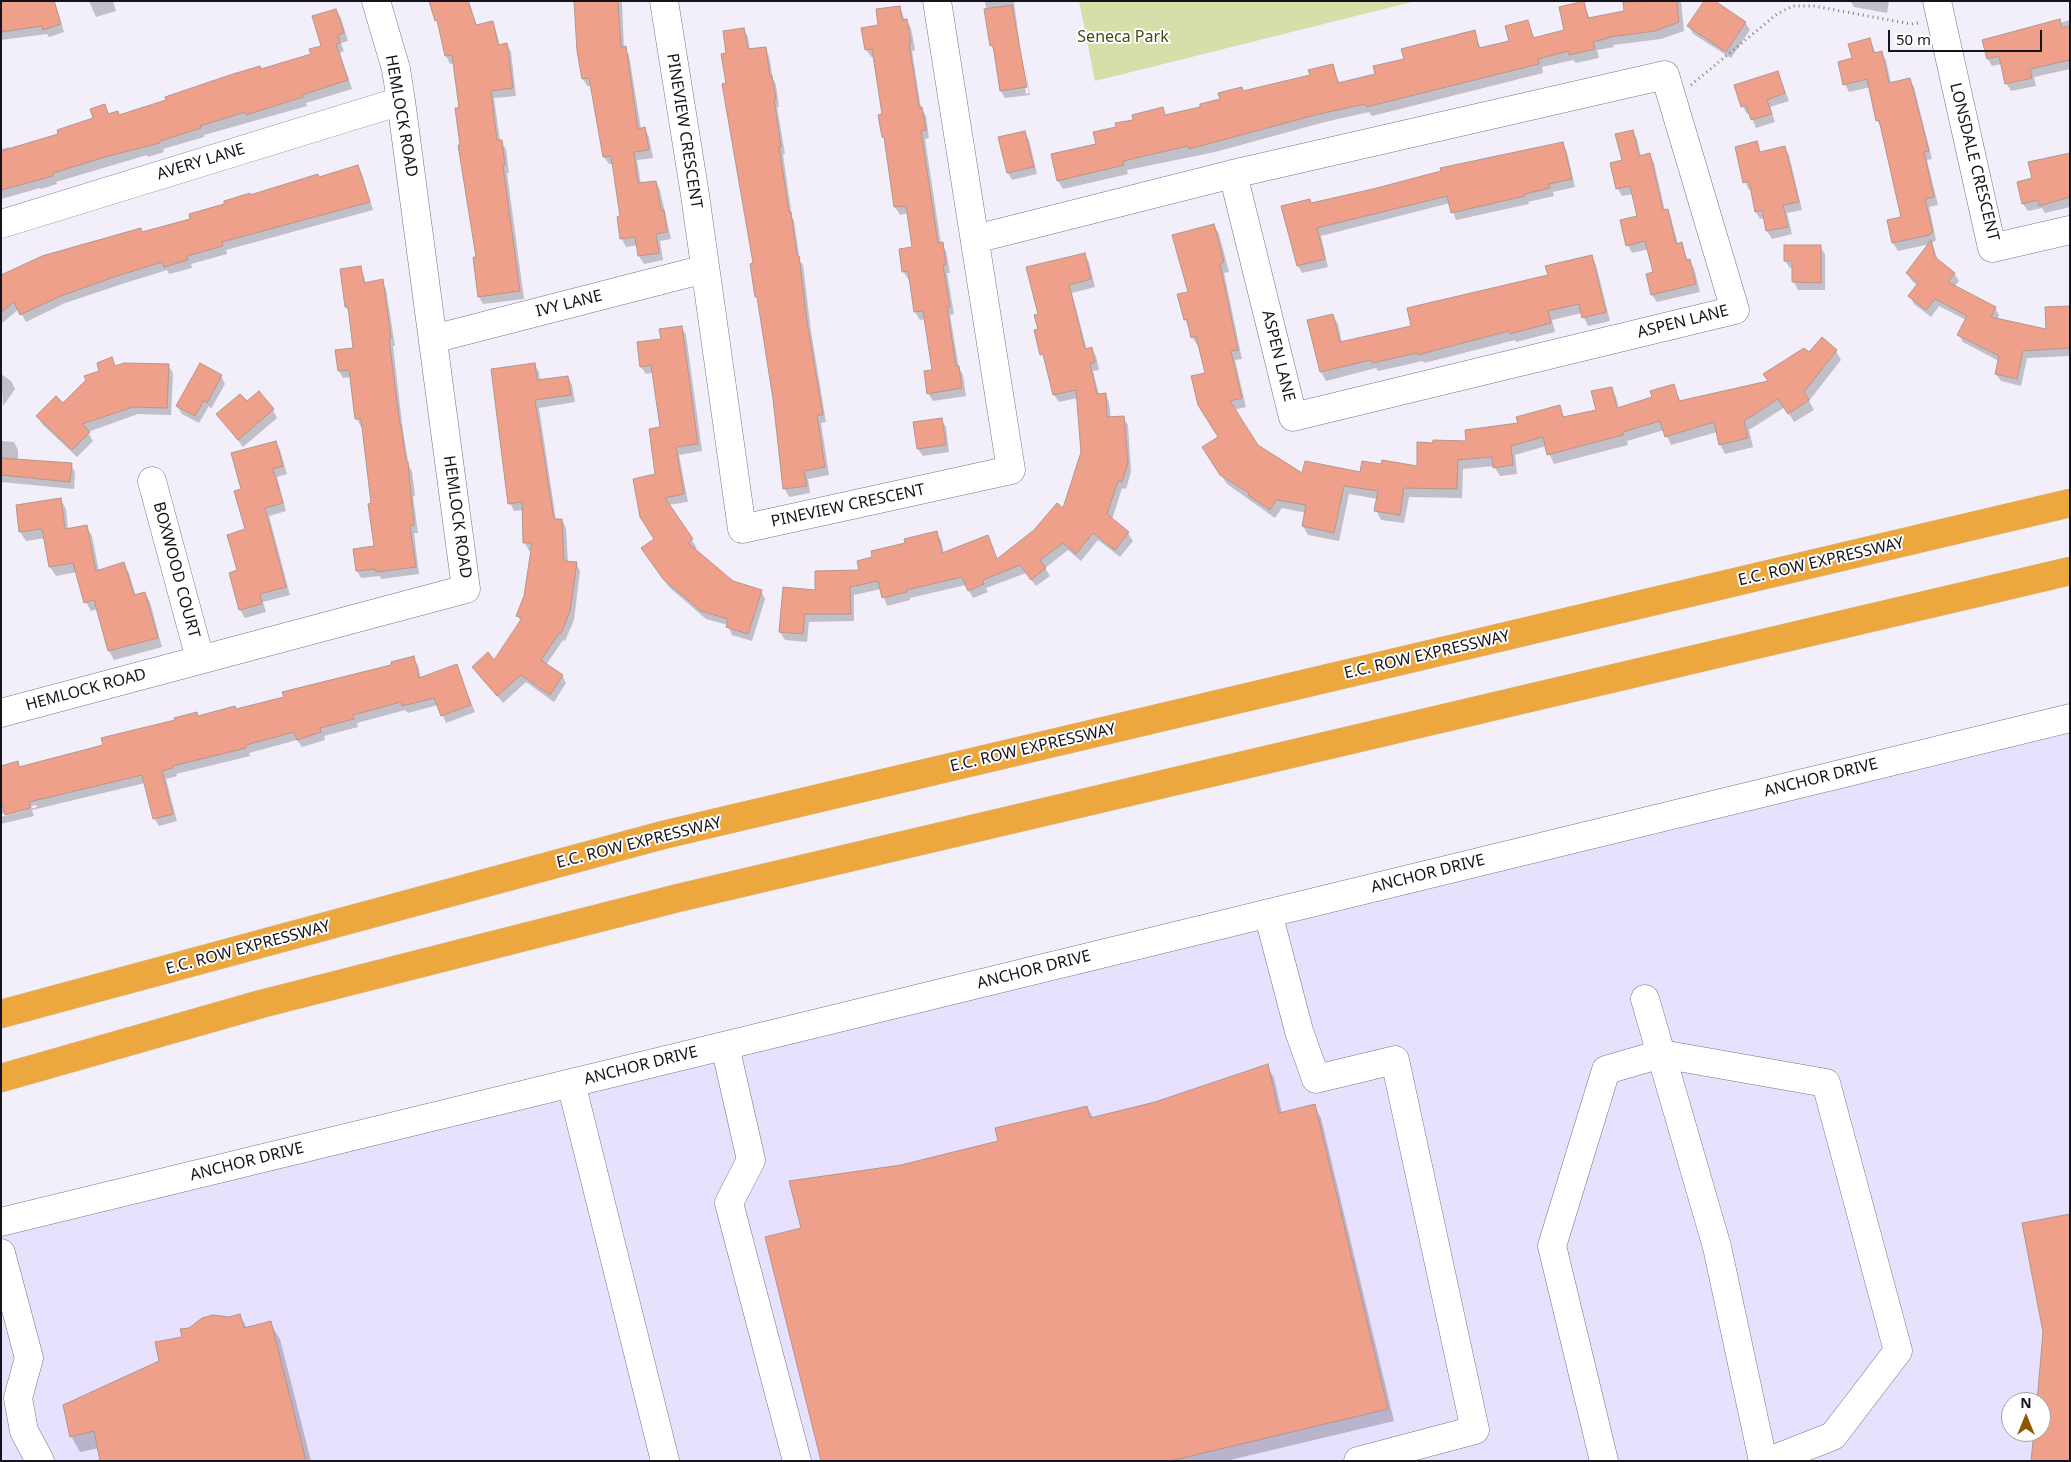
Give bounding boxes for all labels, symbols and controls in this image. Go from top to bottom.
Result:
scale bar [1891,20,2045,52]
park label: Seneca Park [1077,27,1169,47]
text: 50 m [1896,29,1931,49]
street label: PINEVIEW CRESCENT [662,52,706,210]
street label: HEMLOCK ROAD [381,53,421,179]
street label: LONSDALE CRESCENT [1945,81,2003,243]
street label: AVERY LANE [155,140,247,184]
street label: IVY LANE [534,286,604,322]
street label: ASPEN LANE [1635,301,1731,343]
street label: ASPEN LANE [1257,308,1299,404]
street label: HEMLOCK ROAD [439,454,475,580]
street label: PINEVIEW CRESCENT [769,480,927,532]
street label: BOXWOOD COURT [149,500,203,640]
street label: E.C. ROW EXPRESSWAY [1736,534,1906,590]
street label: E.C. ROW EXPRESSWAY [1342,627,1512,683]
street label: HEMLOCK ROAD [24,665,148,715]
street label: E.C. ROW EXPRESSWAY [948,720,1118,776]
street label: ANCHOR DRIVE [1762,755,1880,801]
street label: E.C. ROW EXPRESSWAY [555,813,723,873]
street label: ANCHOR DRIVE [1369,851,1487,897]
street label: E.C. ROW EXPRESSWAY [164,917,332,979]
street label: ANCHOR DRIVE [975,947,1093,993]
street label: ANCHOR DRIVE [582,1043,700,1089]
street label: ANCHOR DRIVE [188,1139,306,1185]
north arrow [2001,1392,2051,1442]
text: N [2020,1393,2032,1412]

